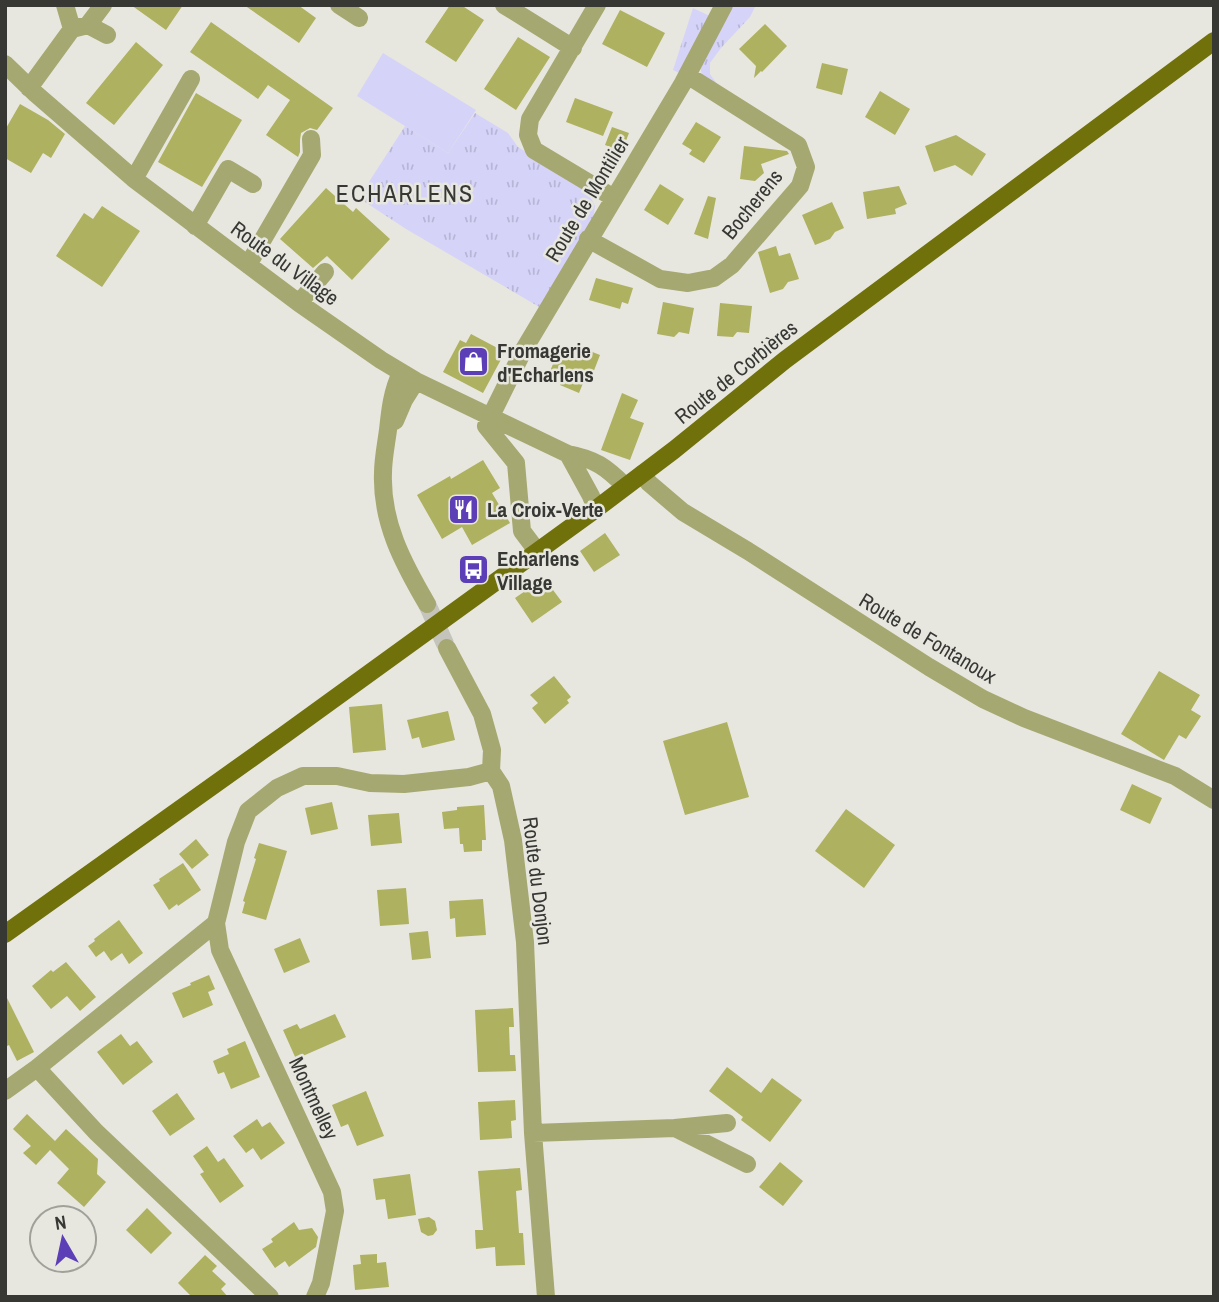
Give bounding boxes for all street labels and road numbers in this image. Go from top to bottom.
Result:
street label: Route de Montilier [538,131,636,267]
street label: Bocherens [715,163,789,245]
street label: Route du Village [225,214,345,312]
street label: Route de Corbières [668,313,804,431]
street label: Route de Fontanoux [854,586,1002,691]
street label: Route du Donjon [516,815,560,947]
street label: Montmelley [282,1052,346,1144]

